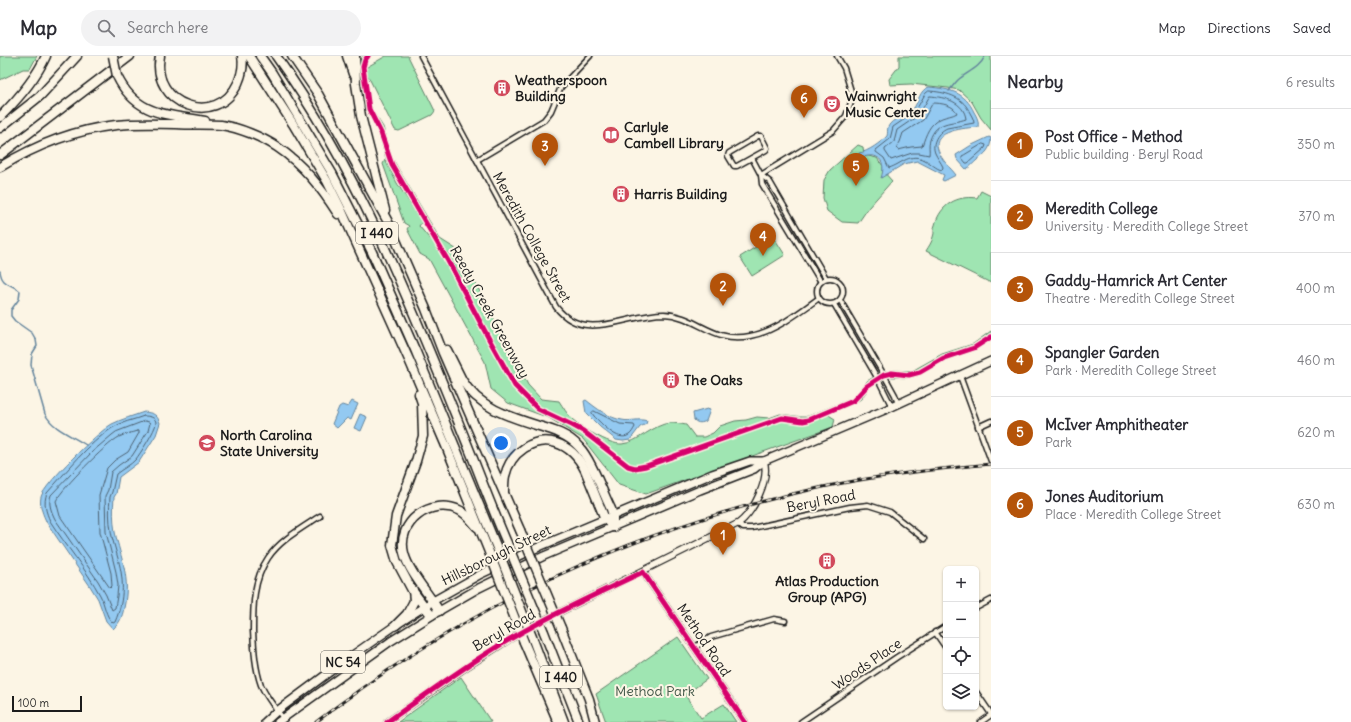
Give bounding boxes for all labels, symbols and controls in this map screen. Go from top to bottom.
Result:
search box [81,10,361,46]
text: Map [20,16,57,40]
icon: search [95,17,117,39]
text: Search here [127,18,208,37]
text: Map [1158,19,1185,37]
text: Directions [1207,19,1271,37]
text: Saved [1293,19,1331,37]
place label: Weatherspoon Building [515,71,607,105]
text: Nearby [1007,71,1063,93]
text: 6 results [1286,74,1335,91]
building icon: Weatherspoon Building [492,78,512,98]
pin: 6 [791,85,817,118]
place label: Wainwright Music Center [845,87,927,121]
theatre icon: Wainwright Music Center [822,94,842,114]
place label: Carlyle Cambell Library [624,118,724,152]
library icon: Carlyle Cambell Library [601,125,621,145]
text: Post Office - Method [1045,127,1182,146]
pin: 3 [532,133,558,166]
text: 1 [1017,136,1023,153]
text: 350 m [1297,136,1335,153]
text: Public building · Beryl Road [1045,146,1203,163]
pin: 5 [843,153,869,186]
street label: Meredith College Street [489,169,575,305]
building icon: Harris Building [611,184,631,204]
place label: Harris Building [634,185,727,203]
text: Meredith College [1045,199,1158,218]
text: 2 [1016,208,1024,225]
text: 370 m [1298,208,1335,225]
text: University · Meredith College Street [1045,218,1248,235]
road number: I 440 [356,222,398,244]
pin: 4 [750,223,776,256]
street label: Reedy Creek Greenway [446,243,534,381]
text: Gaddy-Hamrick Art Center [1045,271,1227,290]
pin: 2 [710,273,736,306]
text: 3 [1016,280,1024,297]
text: 400 m [1296,280,1335,297]
text: Theatre · Meredith College Street [1045,290,1235,307]
text: Spangler Garden [1045,343,1160,362]
text: 4 [1016,352,1024,369]
text: 460 m [1297,352,1335,369]
text: Park · Meredith College Street [1045,362,1216,379]
building icon: The Oaks [661,370,681,390]
place label: The Oaks [684,371,743,389]
text: McIver Amphitheater [1045,415,1188,434]
text: 5 [1016,424,1024,441]
text: 620 m [1297,424,1335,441]
place label: North Carolina State University [220,426,319,460]
school or university icon: North Carolina State University [197,433,217,453]
your location [491,433,511,453]
text: Park [1045,434,1072,451]
street label: Beryl Road [785,486,857,516]
text: Jones Auditorium [1045,487,1164,506]
text: 6 [1016,496,1024,513]
text: 630 m [1297,496,1335,513]
text: Place · Meredith College Street [1045,506,1221,523]
street label: Hillsborough Street [438,521,554,589]
pin: 1 [710,522,736,555]
building icon: Atlas Production Group (APG) [817,551,837,571]
map controls [943,566,979,710]
button: + [943,566,979,602]
place label: Atlas Production Group (APG) [775,572,879,606]
street label: Method Road [673,600,735,680]
button: − [943,602,979,638]
street label: Beryl Road [469,605,539,655]
street label: Woods Place [829,634,905,694]
button: locate [943,638,979,674]
road number: NC 54 [321,651,365,673]
road number: I 440 [540,666,582,688]
button: layers [943,674,979,710]
park label: Method Park [615,682,695,700]
scale bar [12,694,82,713]
text: 100 m [18,696,49,710]

